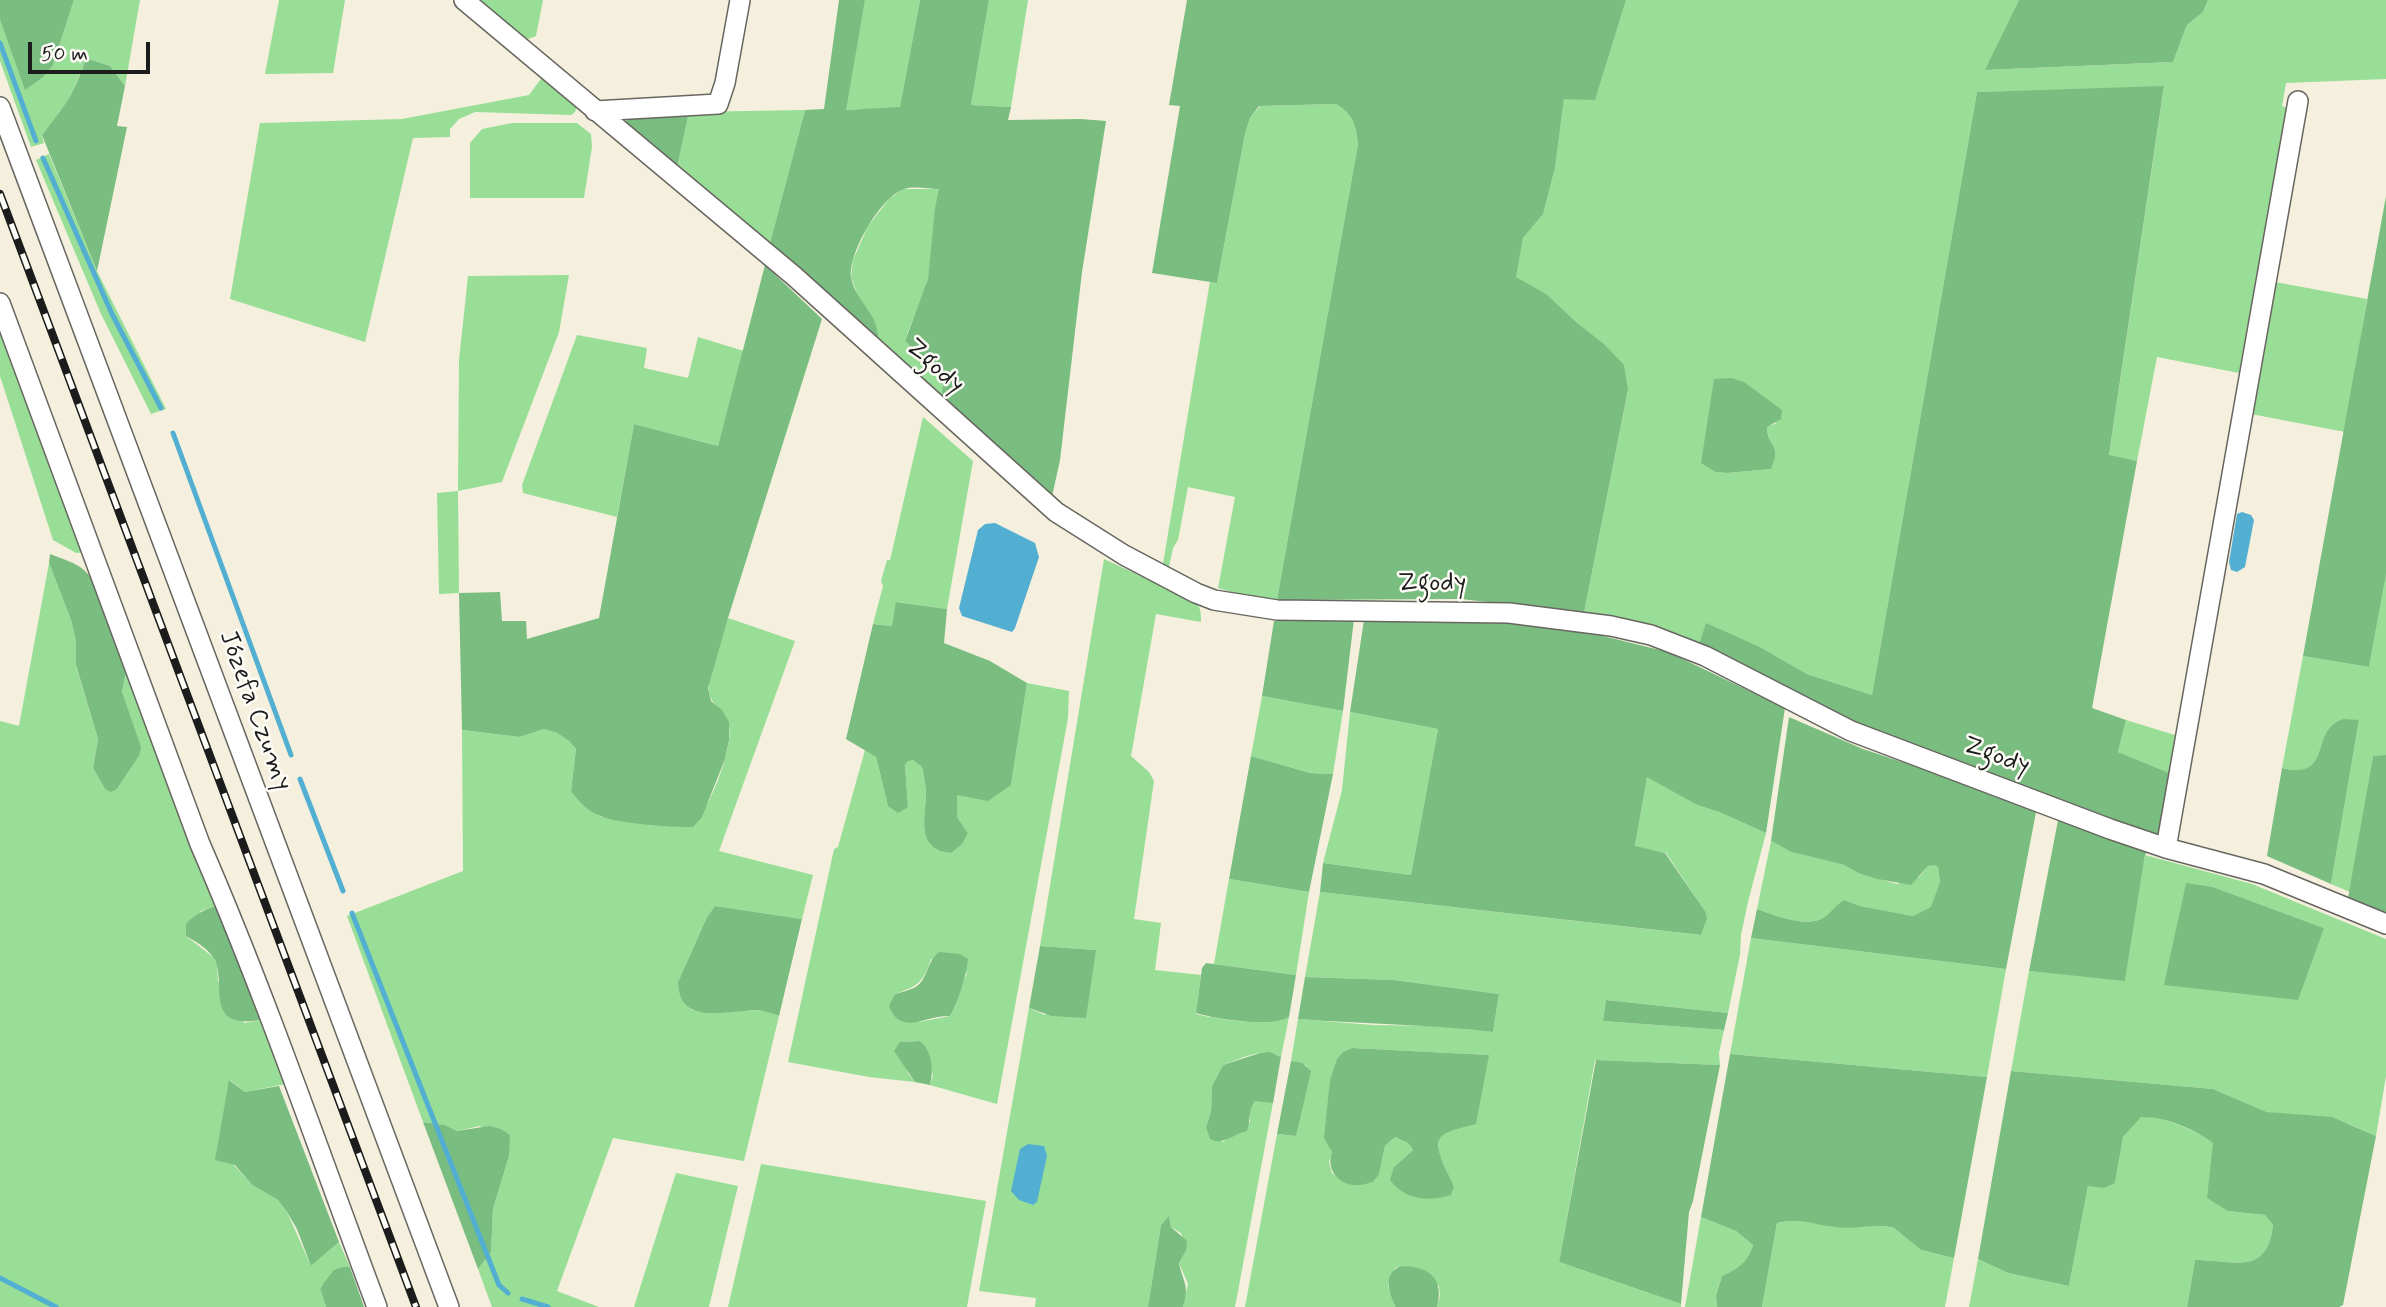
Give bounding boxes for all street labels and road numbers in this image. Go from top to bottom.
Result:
street label: Zgody [898,333,970,401]
street label: Zgody [1398,569,1466,601]
street label: Józefa Czumy [211,627,297,795]
street label: Zgody [1959,731,2033,783]

